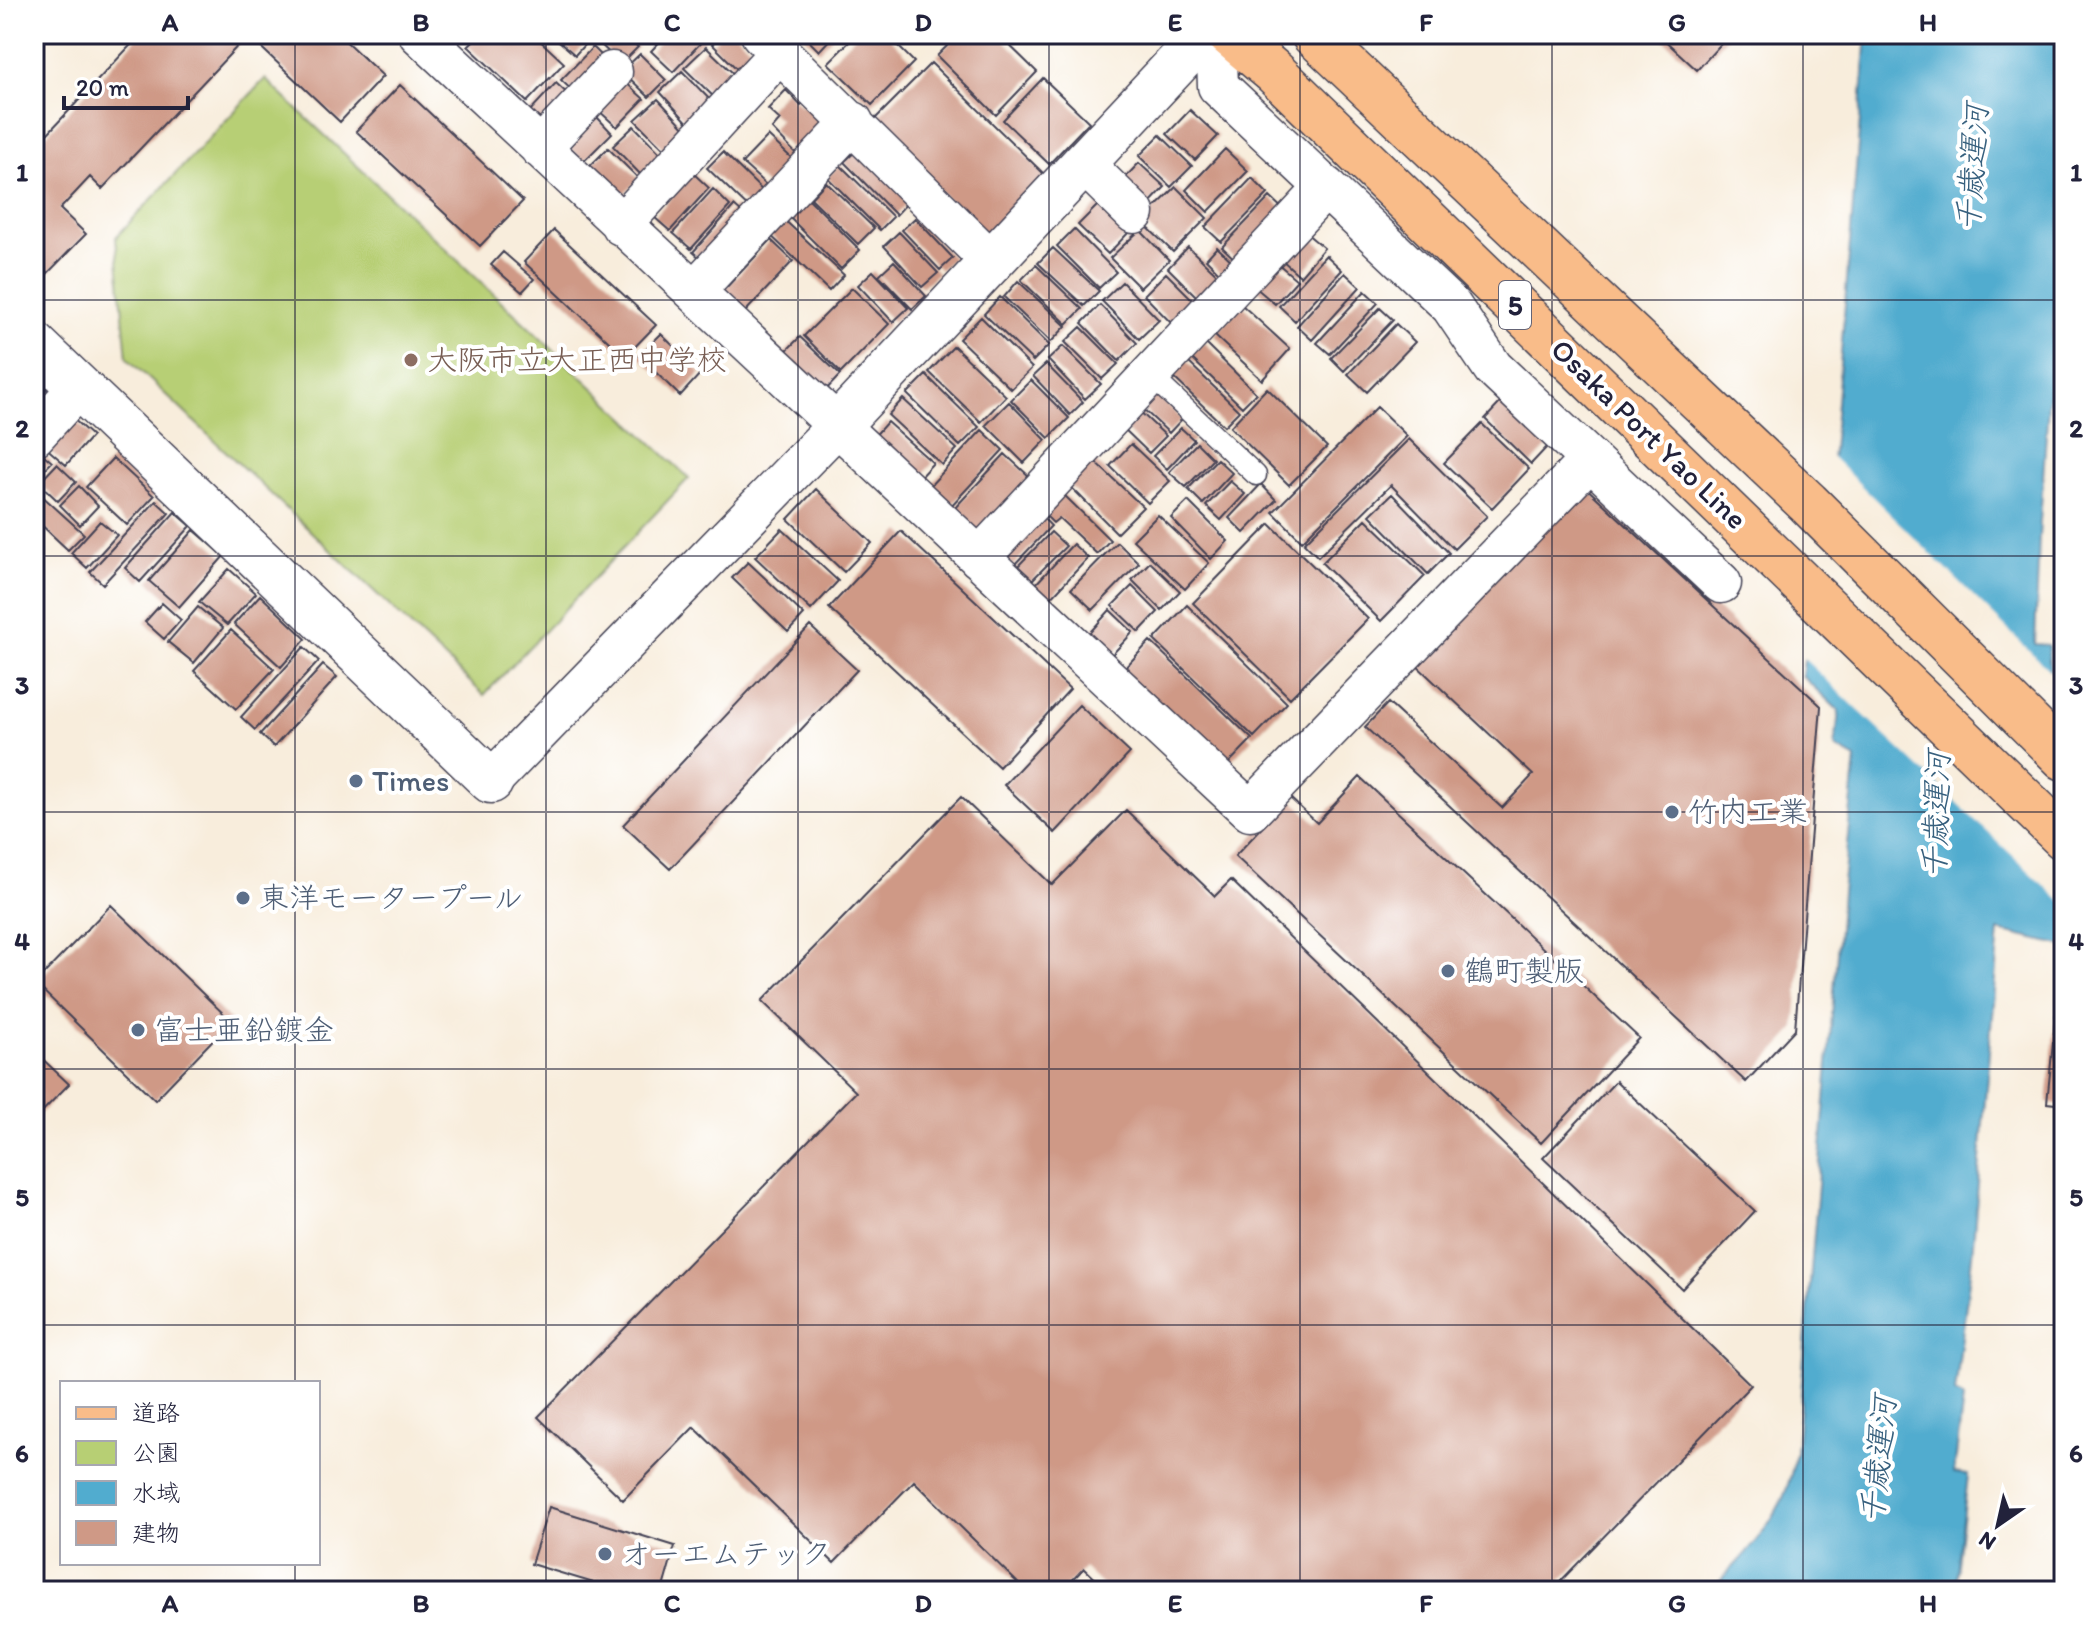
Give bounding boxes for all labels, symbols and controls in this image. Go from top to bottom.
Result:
text: A [161,6,179,38]
text: B [413,6,430,38]
text: C [664,6,681,38]
text: D [914,6,932,38]
text: E [1168,6,1182,38]
text: F [1419,6,1433,38]
text: G [1668,6,1686,38]
text: H [1919,6,1937,38]
scale bar [64,60,188,110]
text: 20 m [76,73,129,102]
water label: 千歳運河 [1949,99,1996,233]
text: 1 [16,156,28,188]
text: 1 [2070,156,2082,188]
road number: 5 [1499,281,1531,329]
street label: Osaka Port Yao Line [1543,331,1755,537]
place label: 大阪市立大正西中学校 [427,341,727,378]
marker: 大阪市立大正西中学校 [402,351,420,369]
text: 2 [15,412,29,444]
text: 2 [2069,412,2083,444]
text: 3 [15,669,29,701]
text: 3 [2069,669,2083,701]
water label: 千歳運河 [1915,746,1957,880]
place label: Times [372,762,449,799]
marker: Times [347,772,365,790]
place label: 竹内工業 [1688,793,1808,830]
marker: 竹内工業 [1663,803,1681,821]
place label: 東洋モータープール [259,879,524,916]
marker: 東洋モータープール [234,889,252,907]
text: 4 [14,925,30,957]
text: 4 [2068,925,2084,957]
place label: 鶴町製版 [1464,952,1584,989]
marker: 鶴町製版 [1439,962,1457,980]
place label: 富士亜鉛鍍金 [154,1011,334,1048]
marker: 富士亜鉛鍍金 [129,1021,147,1039]
text: 5 [15,1181,29,1213]
text: 5 [2069,1181,2083,1213]
legend [60,1381,320,1565]
water label: 千歳運河 [1852,1390,1904,1526]
text: 道路 [132,1398,180,1427]
text: 6 [15,1437,29,1469]
text: 6 [2069,1437,2083,1469]
text: 公園 [132,1438,180,1467]
text: 水域 [132,1478,180,1507]
north arrow [1958,1485,2038,1565]
text: 建物 [132,1518,180,1547]
text: N [1973,1526,2001,1557]
place label: オーエムテック [621,1535,831,1572]
marker: オーエムテック [596,1545,614,1563]
text: A [161,1587,179,1619]
text: B [413,1587,430,1619]
text: C [664,1587,681,1619]
text: D [914,1587,932,1619]
text: E [1168,1587,1182,1619]
text: F [1419,1587,1433,1619]
text: G [1668,1587,1686,1619]
text: H [1919,1587,1937,1619]

